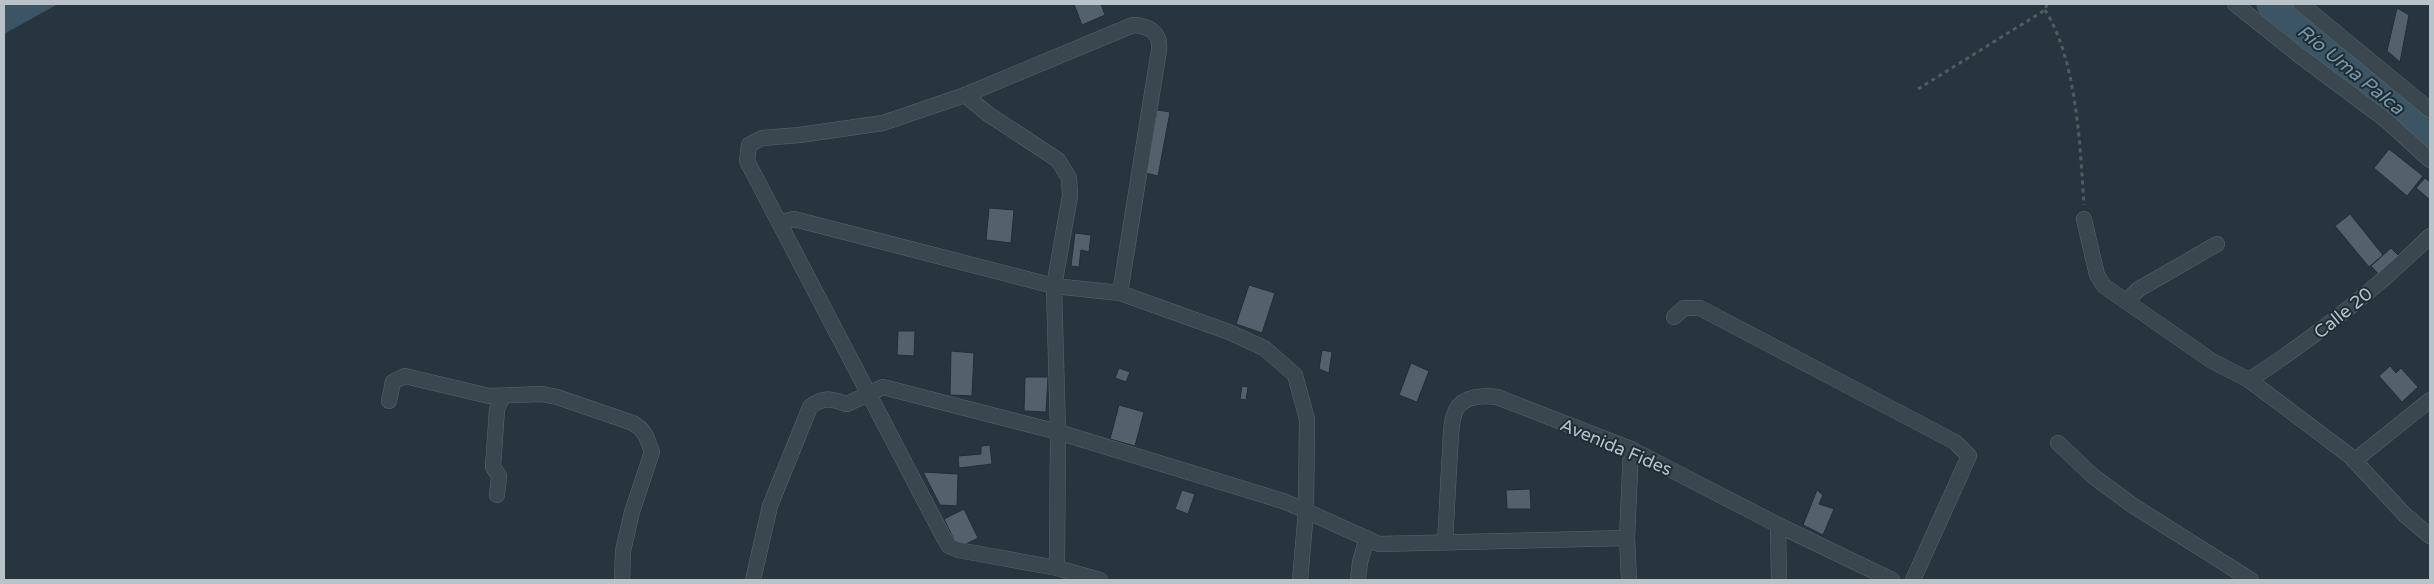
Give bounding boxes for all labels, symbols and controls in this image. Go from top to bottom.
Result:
water label: Río Uma Palca [2293,20,2409,120]
street label: Calle 20 [2309,283,2377,343]
street label: Avenida Fides [1557,414,1675,480]

